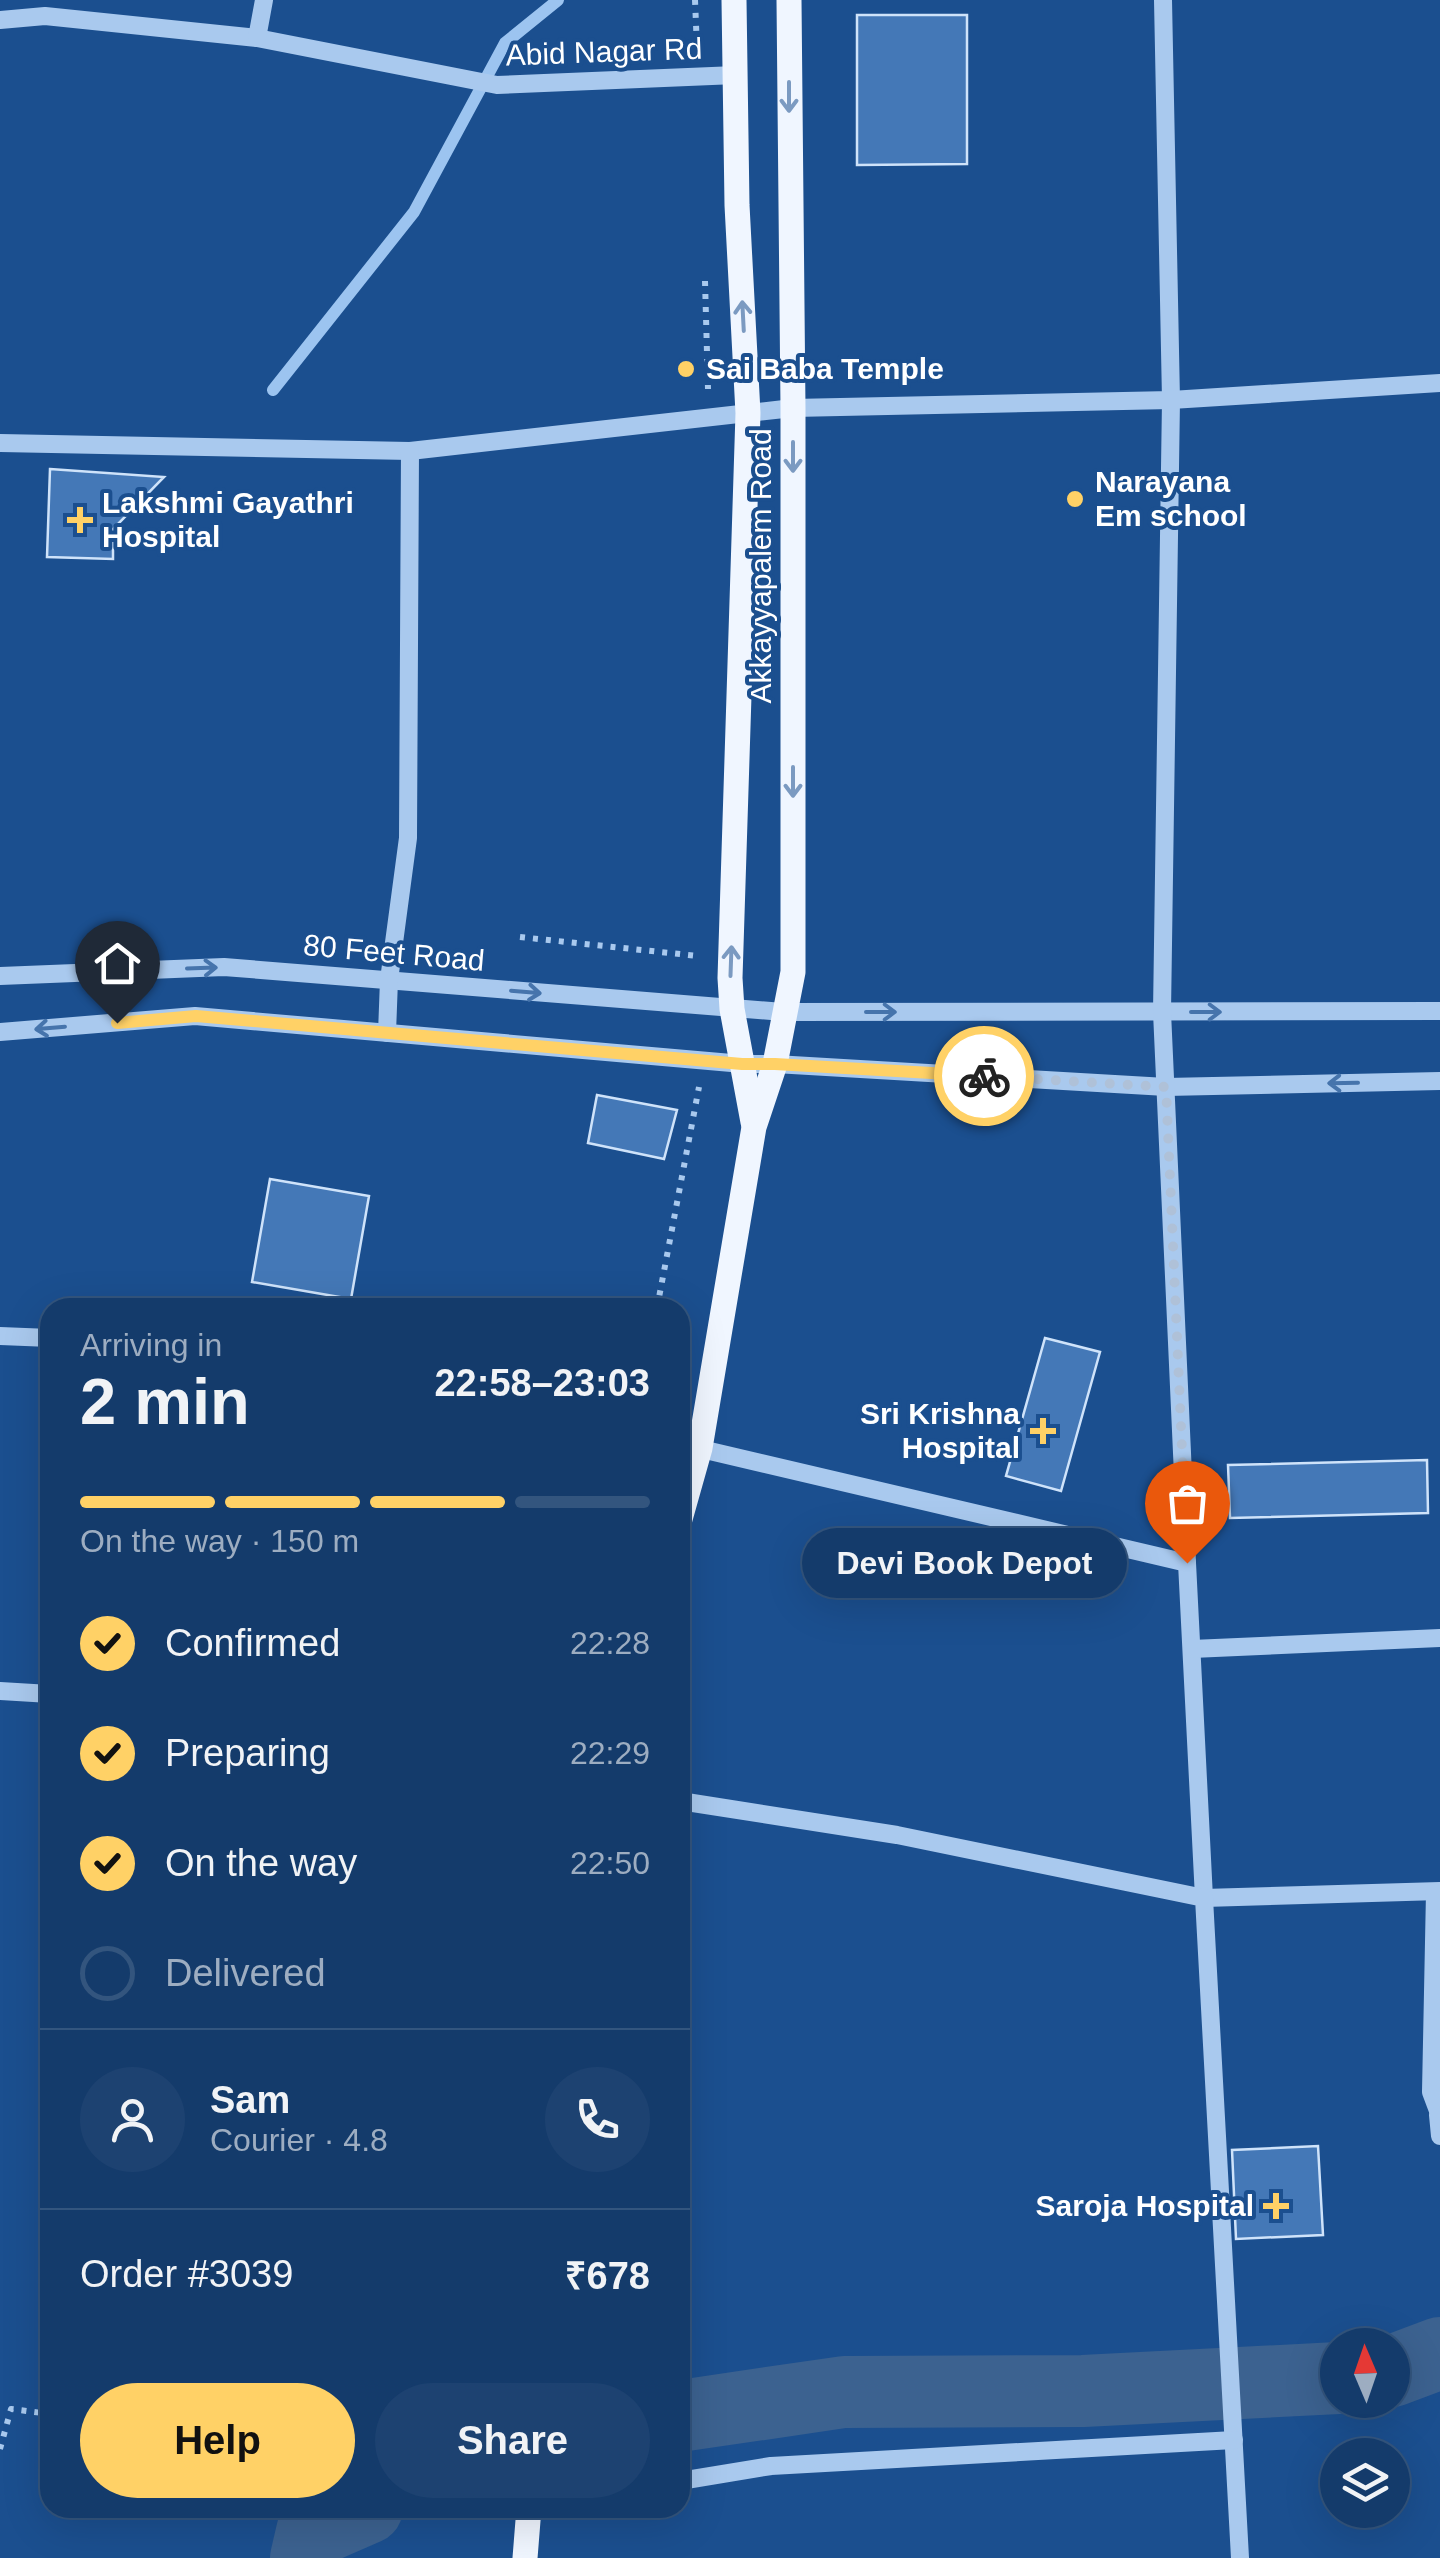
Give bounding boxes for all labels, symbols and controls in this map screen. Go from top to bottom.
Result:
street label: Abid Nagar Rd [505,32,703,71]
one-way arrow [780,80,798,113]
one-way arrow [733,300,752,332]
place label: Sai Baba Temple [706,352,944,385]
marker: Sai Baba Temple [675,358,697,380]
street label: Akkayyapalem Road [744,428,777,704]
one-way arrow [784,440,802,473]
place label: Narayana Em school [1095,465,1247,532]
place label: Lakshmi Gayathri Hospital [102,486,354,553]
marker: Narayana Em school [1064,488,1086,510]
marker: Lakshmi Gayathri Hospital [67,507,93,533]
one-way arrow [784,766,802,798]
pin [75,921,160,1024]
street label: 80 Feet Road [302,928,486,977]
icon: home [90,936,145,991]
one-way arrow [721,946,740,978]
one-way arrow [186,958,218,977]
one-way arrow [510,982,542,1001]
one-way arrow [864,1002,896,1022]
one-way arrow [1188,1002,1221,1022]
one-way arrow [35,1019,67,1038]
courier [934,1026,1034,1126]
icon: bike [957,1049,1012,1104]
one-way arrow [1327,1074,1359,1093]
text: Arriving in [80,1327,222,1363]
text: 22:58–23:03 [434,1362,650,1404]
text: 2 min [80,1365,250,1438]
place label: Sri Krishna Hospital [860,1397,1020,1464]
marker: Sri Krishna Hospital [1030,1418,1056,1444]
pin [1145,1461,1230,1564]
icon: bag [1160,1476,1215,1531]
text: On the way · 150 m [80,1523,359,1559]
callout: Devi Book Depot [802,1528,1127,1598]
text: Devi Book Depot [836,1545,1093,1581]
icon: check [80,1616,135,1671]
text: Confirmed [165,1622,340,1664]
text: 22:28 [570,1625,650,1661]
icon: check [80,1726,135,1781]
text: Preparing [165,1732,330,1774]
text: 22:29 [570,1735,650,1771]
icon: check [80,1836,135,1891]
text: On the way [165,1842,357,1884]
text: 22:50 [570,1845,650,1881]
text: Delivered [165,1952,326,1994]
button: person [80,2067,185,2172]
button: phone [545,2067,650,2172]
text: Sam [210,2079,290,2121]
text: Courier · 4.8 [210,2122,388,2158]
place label: Saroja Hospital [1036,2189,1254,2222]
marker: Saroja Hospital [1263,2193,1289,2219]
text: Order #3039 [80,2253,293,2295]
text: ₹678 [565,2255,650,2297]
north arrow [1320,2328,1410,2418]
map controls [1320,2328,1410,2528]
button: Help [80,2383,355,2498]
button: Share [375,2383,650,2498]
button: layers [1320,2438,1410,2528]

